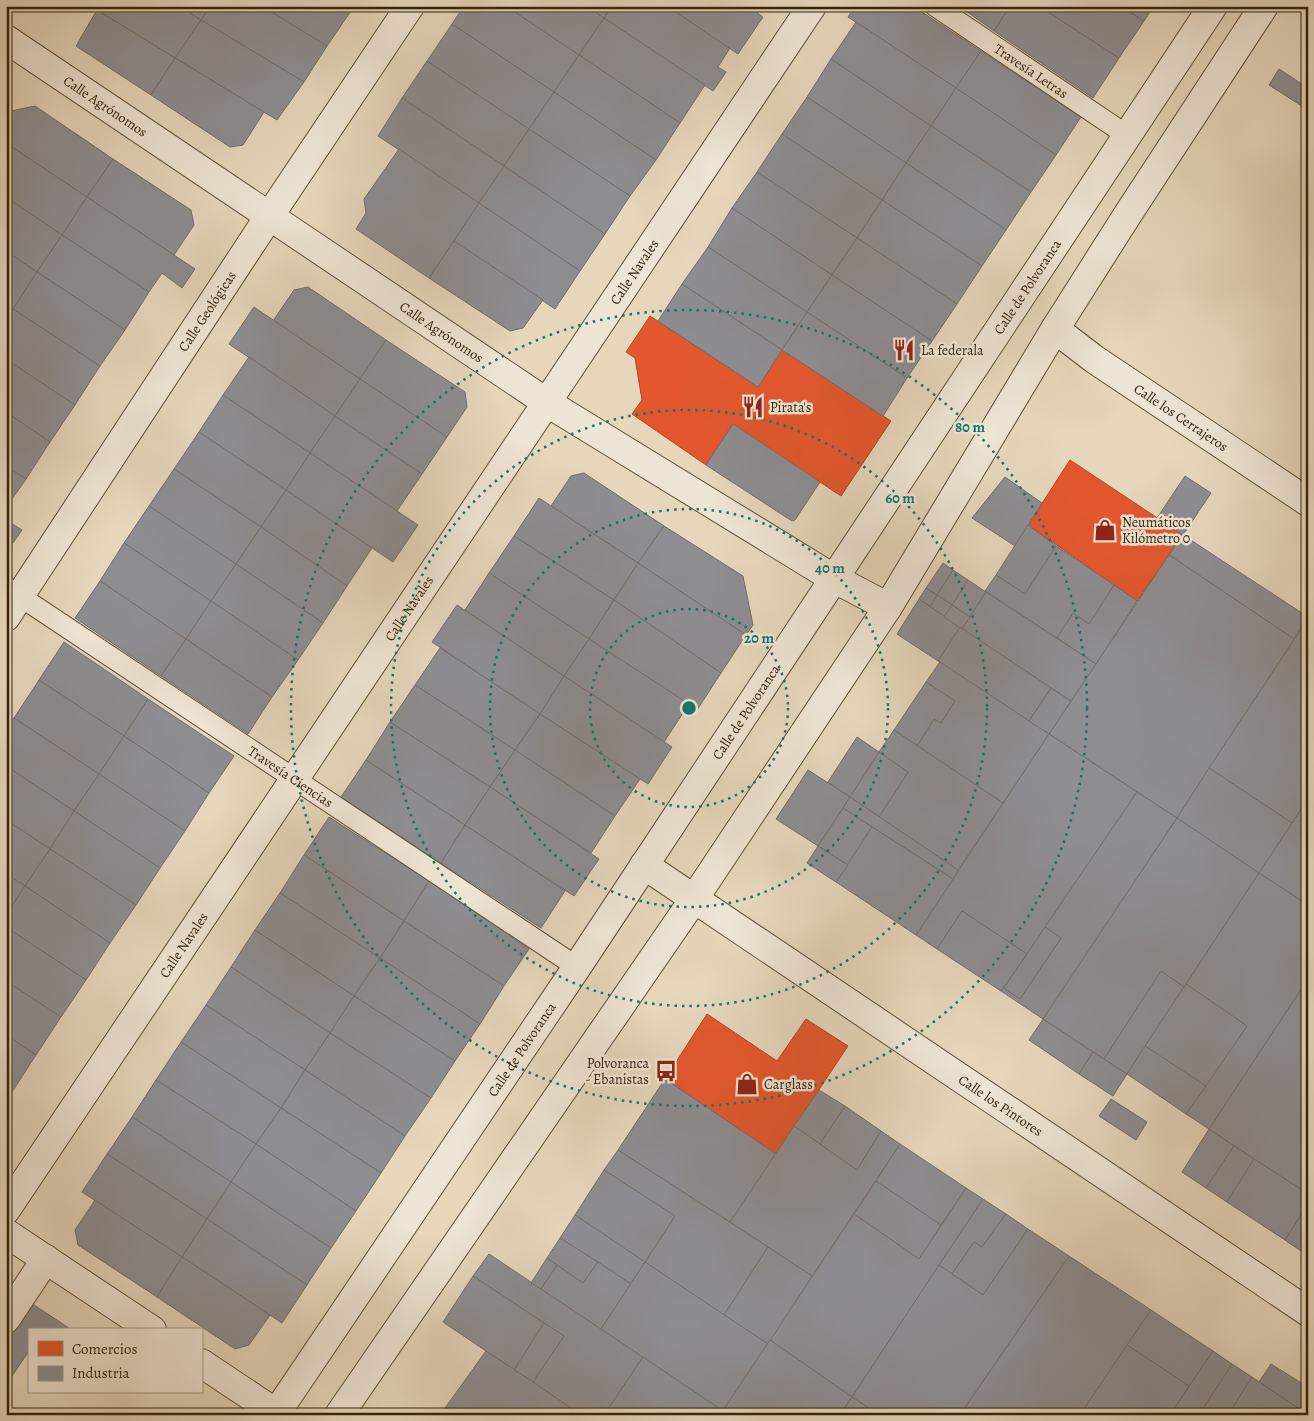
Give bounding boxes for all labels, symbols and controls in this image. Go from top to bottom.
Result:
street label: Travesía Letras [990,39,1072,103]
street label: Calle Agrónomos [60,71,151,141]
street label: Calle Navales [606,236,663,309]
street label: Calle de Polvoranca [989,236,1066,338]
street label: Calle Geológicas [174,267,241,355]
street label: Calle Agrónomos [396,297,487,367]
restaurant icon: La federala [891,337,917,363]
place label: La federala [921,341,984,360]
street label: Calle los Cerrajeros [1130,379,1232,456]
restaurant icon: Pirata's [740,394,766,420]
place label: Pirata's [770,398,811,417]
text: 80 m [955,417,985,437]
text: 60 m [885,488,915,508]
place label: Neumáticos Kilómetro 0 [1122,513,1191,548]
shop icon: Neumáticos Kilómetro 0 [1092,517,1118,543]
text: 40 m [815,558,845,578]
street label: Calle Navales [380,572,438,645]
text: 20 m [744,628,774,648]
street label: Calle de Polvoranca [708,661,785,763]
centre of rings [680,699,698,717]
street label: Travesía Ciencias [244,742,337,812]
street label: Calle Navales [155,909,213,982]
street label: Calle de Polvoranca [483,998,561,1101]
place label: Polvoranca - Ebanistas [585,1054,649,1089]
bus stop icon: Polvoranca - Ebanistas [653,1058,679,1084]
street label: Calle los Pintores [954,1070,1046,1141]
shop icon: Carglass [734,1071,760,1097]
place label: Carglass [764,1075,813,1094]
legend [28,1328,202,1394]
text: Comercios [72,1339,137,1359]
text: Industria [72,1363,130,1383]

